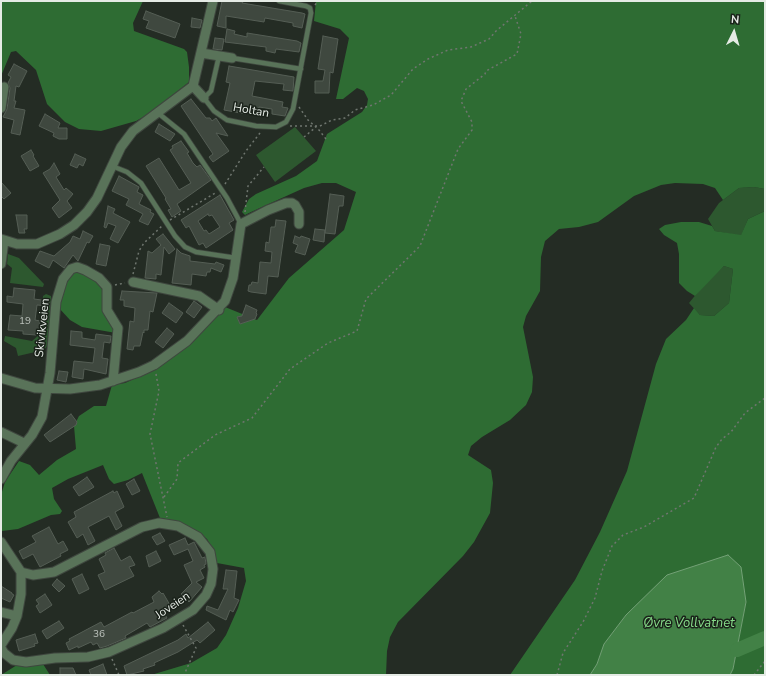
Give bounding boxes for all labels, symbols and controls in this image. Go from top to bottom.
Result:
north arrow [714,12,754,52]
text: N [730,12,740,27]
street label: Holtan [232,101,270,121]
street label: Skivikveien [33,298,53,358]
house number: 19 [19,316,31,328]
street label: Joveien [153,589,193,623]
water label: Øvre Vollvatnet [643,616,735,632]
house number: 36 [93,629,105,641]

